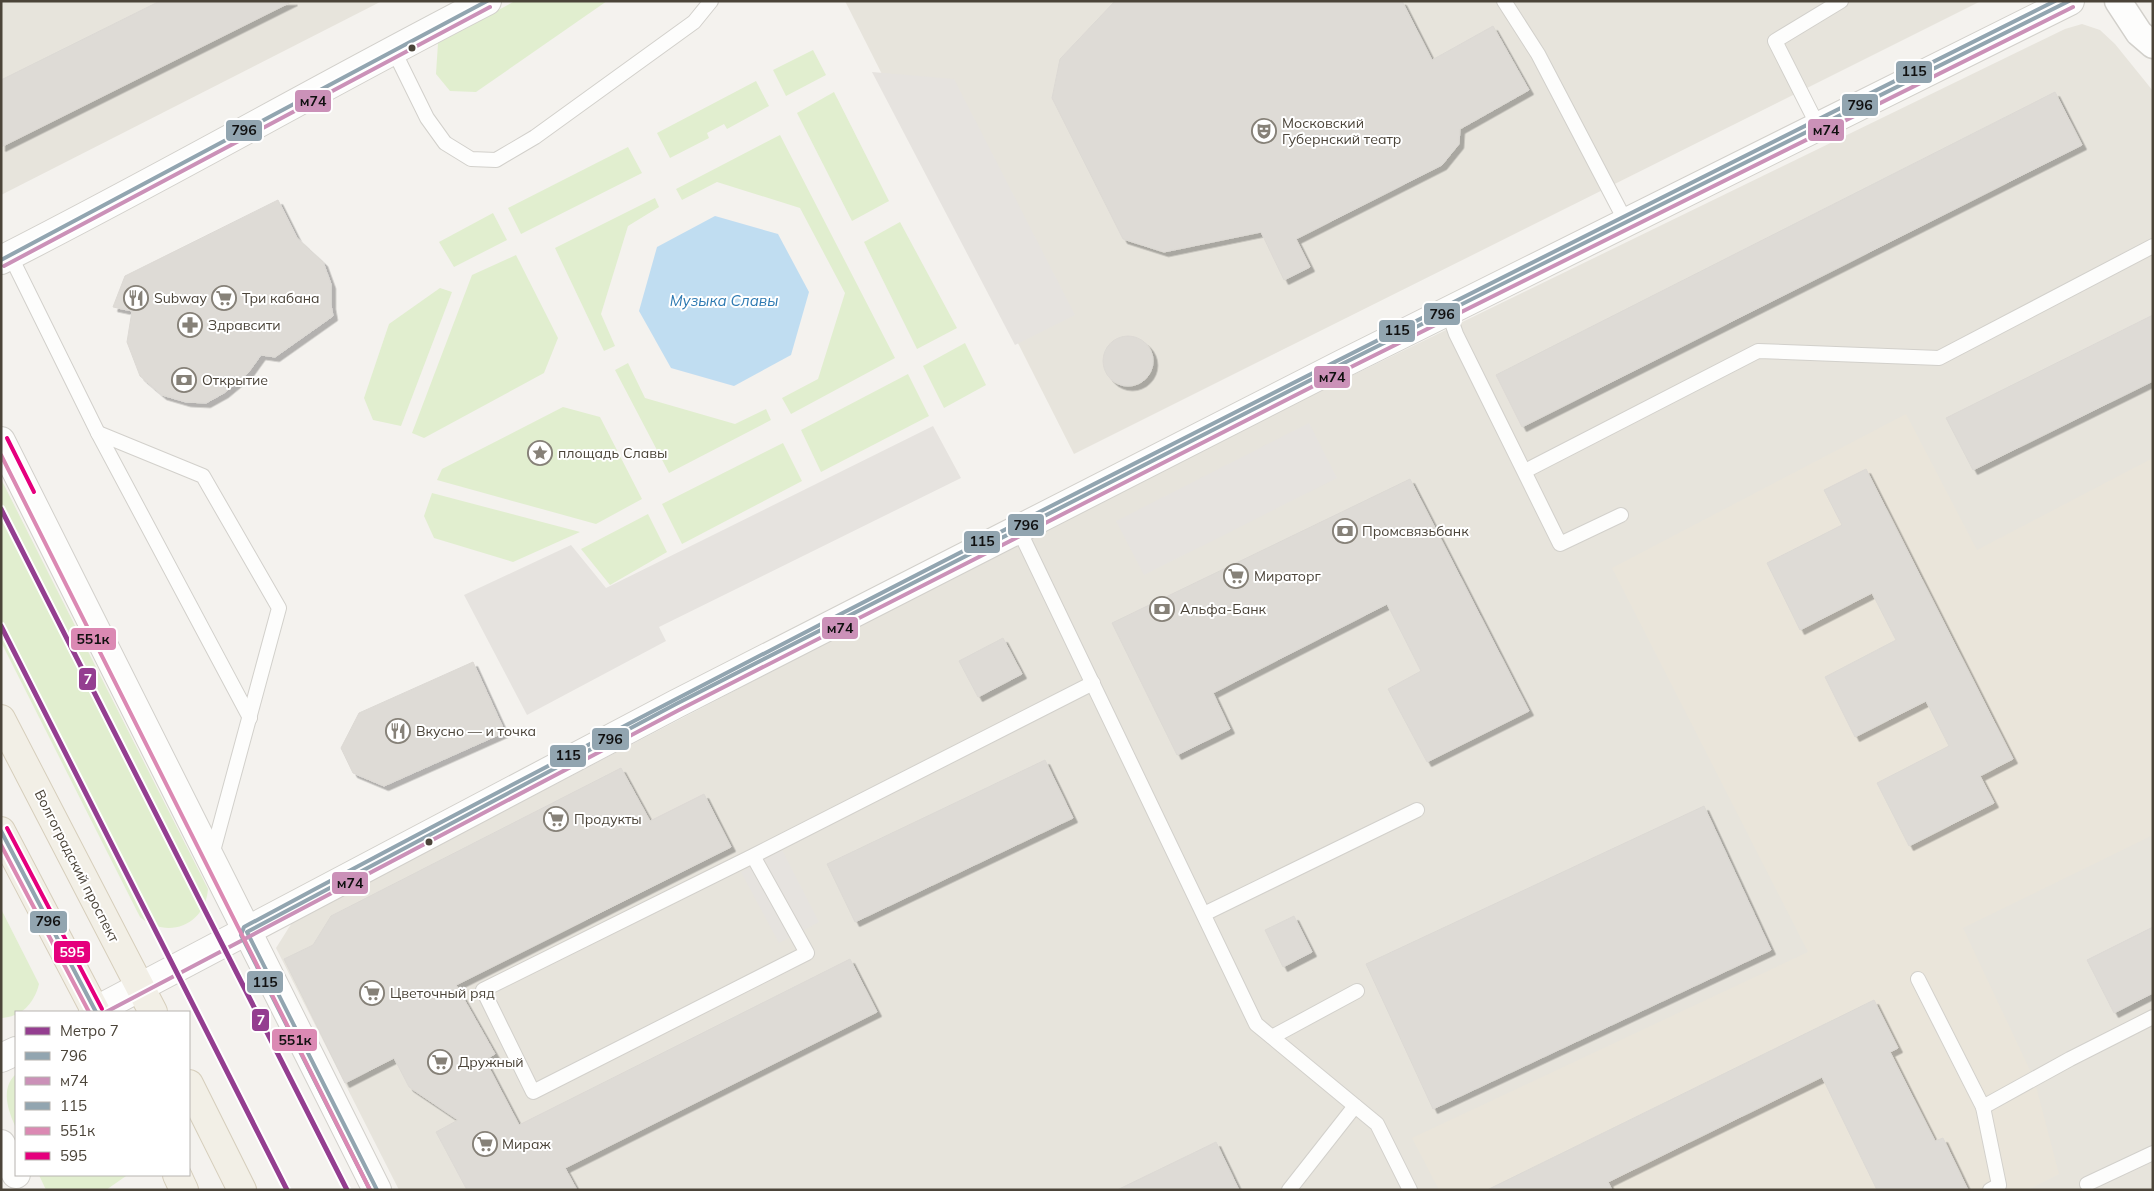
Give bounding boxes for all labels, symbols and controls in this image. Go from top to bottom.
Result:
unlabelled marker [407,43,417,53]
line badge: 115 [1895,60,1933,84]
text: 115 [1901,62,1927,80]
line badge: м74 [294,89,332,113]
text: м74 [300,92,327,110]
line badge: 796 [1841,93,1879,117]
text: 796 [1847,96,1873,114]
place label: Московский Губернский театр [1282,114,1401,148]
theatre icon: Московский Губернский театр [1251,118,1277,144]
line badge: м74 [1807,118,1845,142]
line badge: 796 [225,119,263,142]
text: 796 [231,121,257,139]
text: м74 [1813,121,1840,139]
restaurant icon: Subway [123,285,149,311]
supermarket icon: Три кабана [211,285,237,311]
place label: Subway [154,289,207,307]
place label: Три кабана [242,289,320,307]
water label: Музыка Славы [670,291,778,310]
line badge: 796 [1423,302,1461,326]
text: 796 [1429,305,1455,323]
pharmacy icon: Здравсити [177,312,203,338]
place label: Здравсити [208,316,281,334]
line badge: 115 [1378,319,1416,343]
text: 115 [1384,321,1410,339]
line badge: м74 [1313,365,1351,389]
bank icon: Открытие [171,367,197,393]
text: м74 [1319,368,1346,386]
place label: Открытие [202,371,268,389]
place icon: площадь Славы [527,440,553,466]
place label: площадь Славы [558,444,667,462]
line badge: 796 [1007,513,1045,537]
text: 796 [1013,516,1039,534]
bank icon: Промсвязьбанк [1332,518,1358,544]
place label: Промсвязьбанк [1362,522,1469,540]
line badge: 115 [963,530,1001,554]
text: 115 [969,532,995,550]
supermarket icon: Мираторг [1223,563,1249,589]
place label: Мираторг [1254,567,1321,585]
bank icon: Альфа-Банк [1149,596,1175,622]
place label: Альфа-Банк [1180,600,1267,618]
line badge: м74 [821,616,859,640]
text: м74 [827,619,854,637]
line badge: 551к [70,627,117,651]
text: 551к [76,630,111,648]
line badge: 7 [78,667,97,691]
text: 7 [84,670,92,688]
restaurant icon: Вкусно — и точка [385,718,411,744]
place label: Вкусно — и точка [416,722,536,740]
line badge: 796 [591,727,630,751]
text: 796 [597,730,623,748]
line badge: 115 [549,744,587,768]
text: 115 [555,746,581,764]
street label: Волгоградский проспект [31,787,124,946]
supermarket icon: Продукты [543,806,569,832]
place label: Продукты [574,810,642,828]
unlabelled marker [424,837,434,847]
line badge: м74 [331,871,369,895]
text: м74 [337,874,364,892]
line badge: 796 [29,910,68,934]
text: 796 [35,912,61,930]
line badge: 595 [53,940,91,964]
text: 595 [59,943,85,961]
line badge: 115 [246,970,284,994]
text: 115 [252,973,278,991]
supermarket icon: Цветочный ряд [359,980,385,1006]
place label: Цветочный ряд [390,984,495,1002]
line badge: 7 [251,1008,270,1032]
legend [15,1011,190,1176]
text: 7 [257,1011,265,1029]
text: Метро 7 [60,1021,119,1040]
line badge: 551к [271,1028,318,1052]
text: 551к [278,1031,313,1049]
text: 796 [60,1046,87,1065]
supermarket icon: Дружный [427,1049,453,1075]
place label: Дружный [458,1053,524,1071]
text: м74 [60,1071,88,1090]
text: 115 [60,1096,87,1115]
text: 551к [60,1121,96,1140]
supermarket icon: Мираж [472,1131,498,1157]
place label: Мираж [502,1135,551,1153]
text: 595 [60,1146,87,1165]

